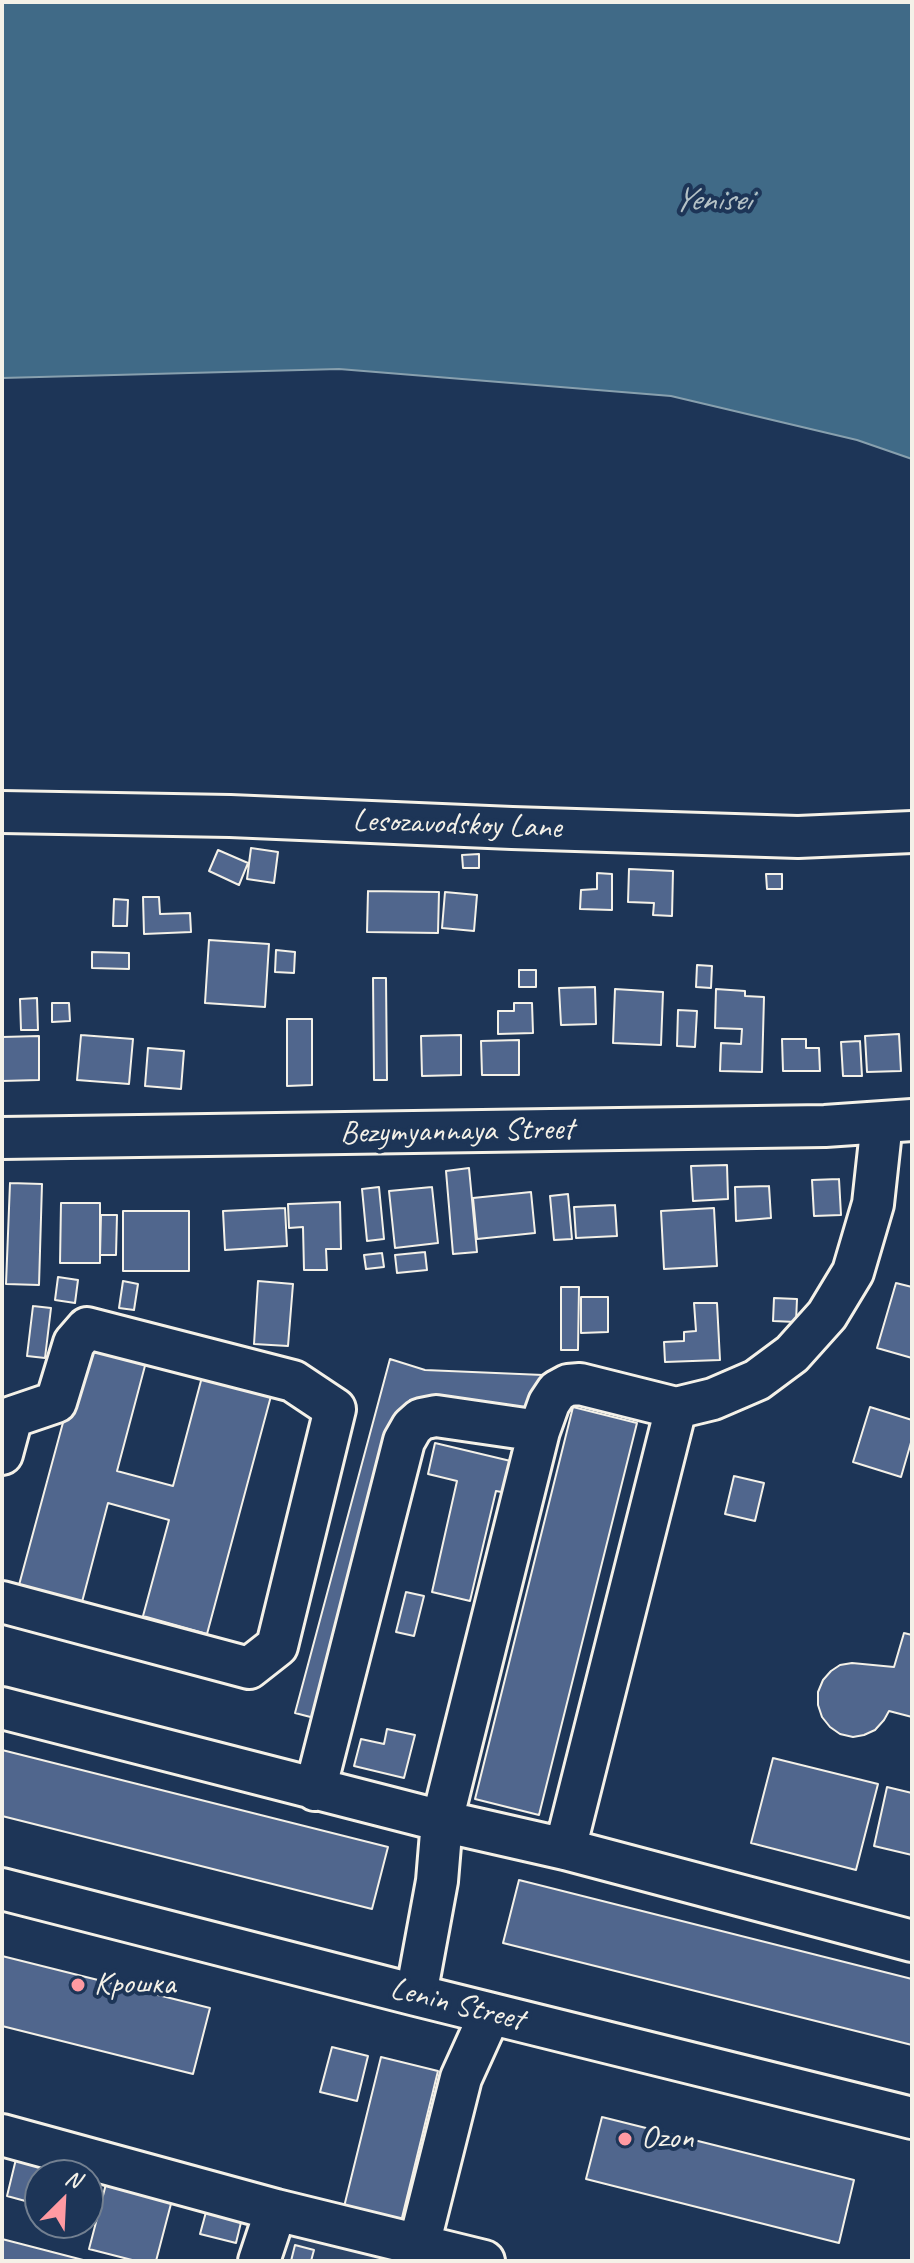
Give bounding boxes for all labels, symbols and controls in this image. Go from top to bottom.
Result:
water label: Yenisei [674,181,750,221]
street label: Lesozavodskoy Lane [352,802,562,848]
street label: Bezymyannaya Street [340,1111,574,1153]
place label: Крошка [94,1966,175,2004]
street label: Lenin Street [386,1970,528,2040]
marker: Крошка [69,1976,87,1994]
place label: Ozon [641,2120,694,2158]
marker: Ozon [616,2130,634,2148]
north arrow [24,2159,104,2239]
text: N [61,2163,85,2194]

